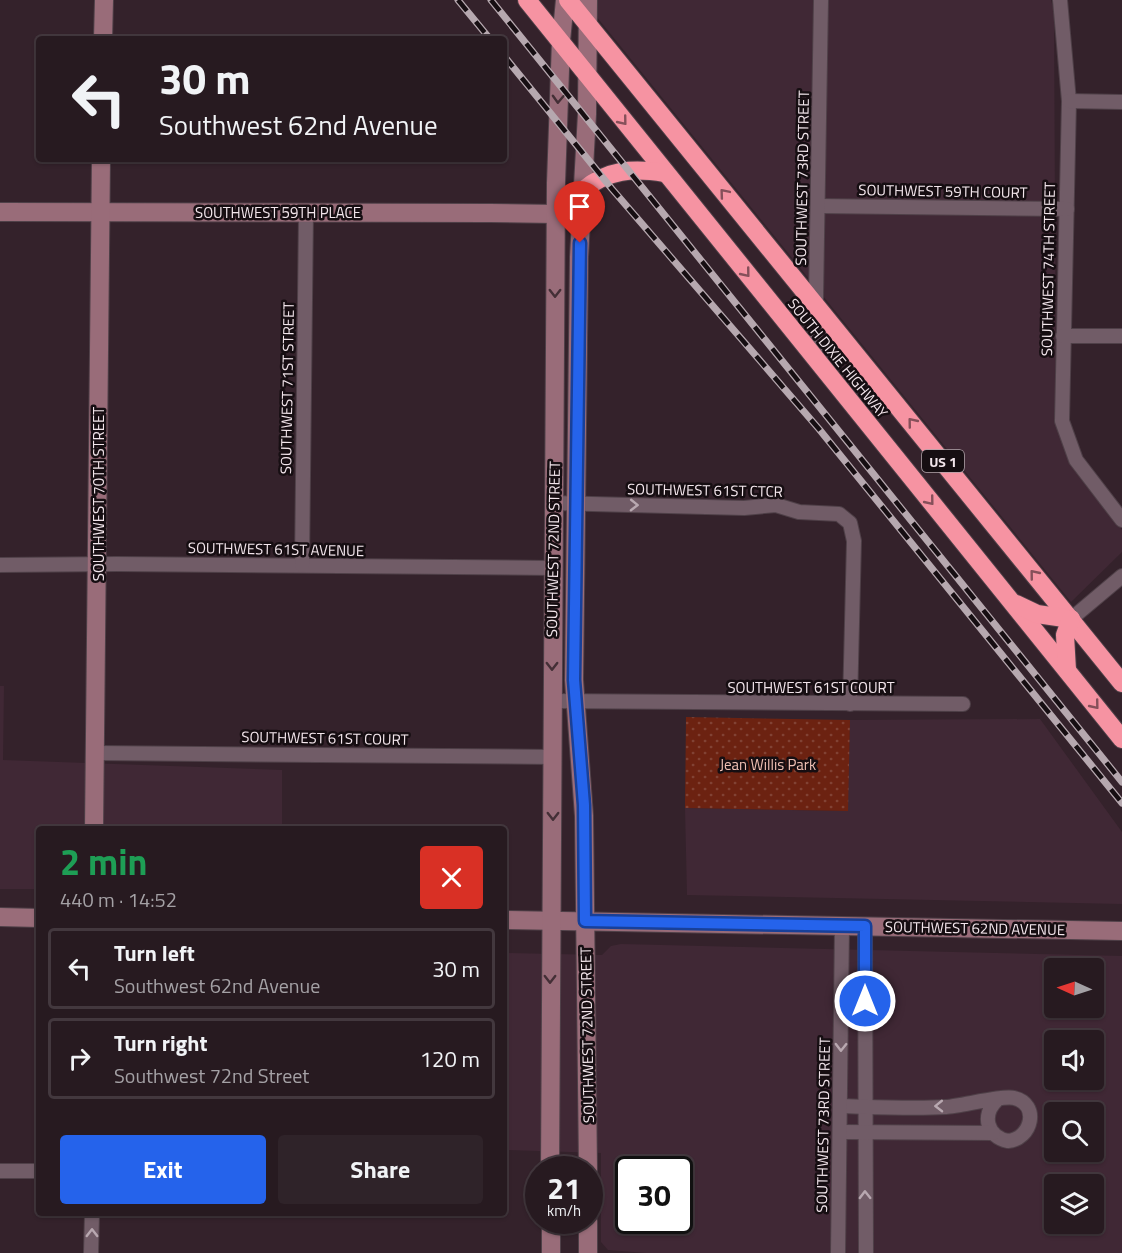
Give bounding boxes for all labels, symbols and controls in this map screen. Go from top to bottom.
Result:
text: 30 m [159,46,251,110]
icon: left [60,60,138,138]
street label: SOUTHWEST 73RD STREET [789,90,815,266]
one-way arrow [552,95,565,104]
text: Southwest 62nd Avenue [159,104,438,145]
one-way arrow [616,115,627,126]
street label: SOUTHWEST 59TH COURT [858,178,1028,204]
pin [554,181,605,243]
street label: SOUTHWEST 74TH STREET [1035,181,1061,356]
one-way arrow [720,189,731,200]
icon: arrive [563,190,596,223]
street label: SOUTHWEST 59TH PLACE [195,201,361,224]
one-way arrow [738,266,749,277]
one-way arrow [549,289,561,298]
street label: SOUTH DIXIE HIGHWAY [782,293,894,423]
street label: SOUTHWEST 71ST STREET [274,301,300,474]
street label: SOUTHWEST 70TH STREET [87,407,110,581]
one-way arrow [908,418,919,429]
road number: US 1 [922,450,964,472]
street label: SOUTHWEST 72ND STREET [540,461,566,637]
street label: SOUTHWEST 61ST CTCR [627,477,783,503]
one-way arrow [923,494,934,505]
one-way arrow [630,499,639,511]
street label: SOUTHWEST 61ST AVENUE [188,536,364,562]
one-way arrow [1031,570,1042,581]
one-way arrow [545,662,558,671]
street label: SOUTHWEST 61ST COURT [727,676,895,699]
one-way arrow [1087,698,1098,709]
street label: SOUTHWEST 61ST COURT [241,725,409,751]
park label: Jean Willis Park [720,753,816,776]
one-way arrow [547,811,559,820]
text: 2 min [60,834,147,889]
button: close [420,846,483,909]
text: 440 m · 14:52 [60,884,177,915]
street label: SOUTHWEST 62ND AVENUE [885,915,1065,941]
text: Turn left [114,936,195,970]
street label: SOUTHWEST 72ND STREET [574,947,600,1123]
icon: left [63,952,96,985]
text: 30 m [432,952,480,986]
north arrow [1044,958,1104,1018]
map controls [1044,958,1104,1234]
position arrow [833,969,897,1033]
text: Southwest 62nd Avenue [114,970,320,1001]
one-way arrow [544,975,556,984]
text: Turn right [114,1026,208,1060]
button: sound [1044,1030,1104,1090]
street label: SOUTHWEST 73RD STREET [810,1037,836,1213]
icon: right [63,1042,96,1075]
text: 120 m [420,1042,480,1076]
one-way arrow [835,1042,847,1051]
text: Southwest 72nd Street [114,1060,309,1091]
one-way arrow [934,1100,943,1113]
button: search [1044,1102,1104,1162]
button: Exit [60,1135,266,1204]
button: Share [278,1135,483,1204]
speed limit sign: 30 [615,1156,693,1234]
text: 21 [547,1165,581,1211]
button: layers [1044,1174,1104,1234]
one-way arrow [859,1190,872,1199]
text: km/h [547,1199,581,1222]
one-way arrow [86,1229,98,1238]

